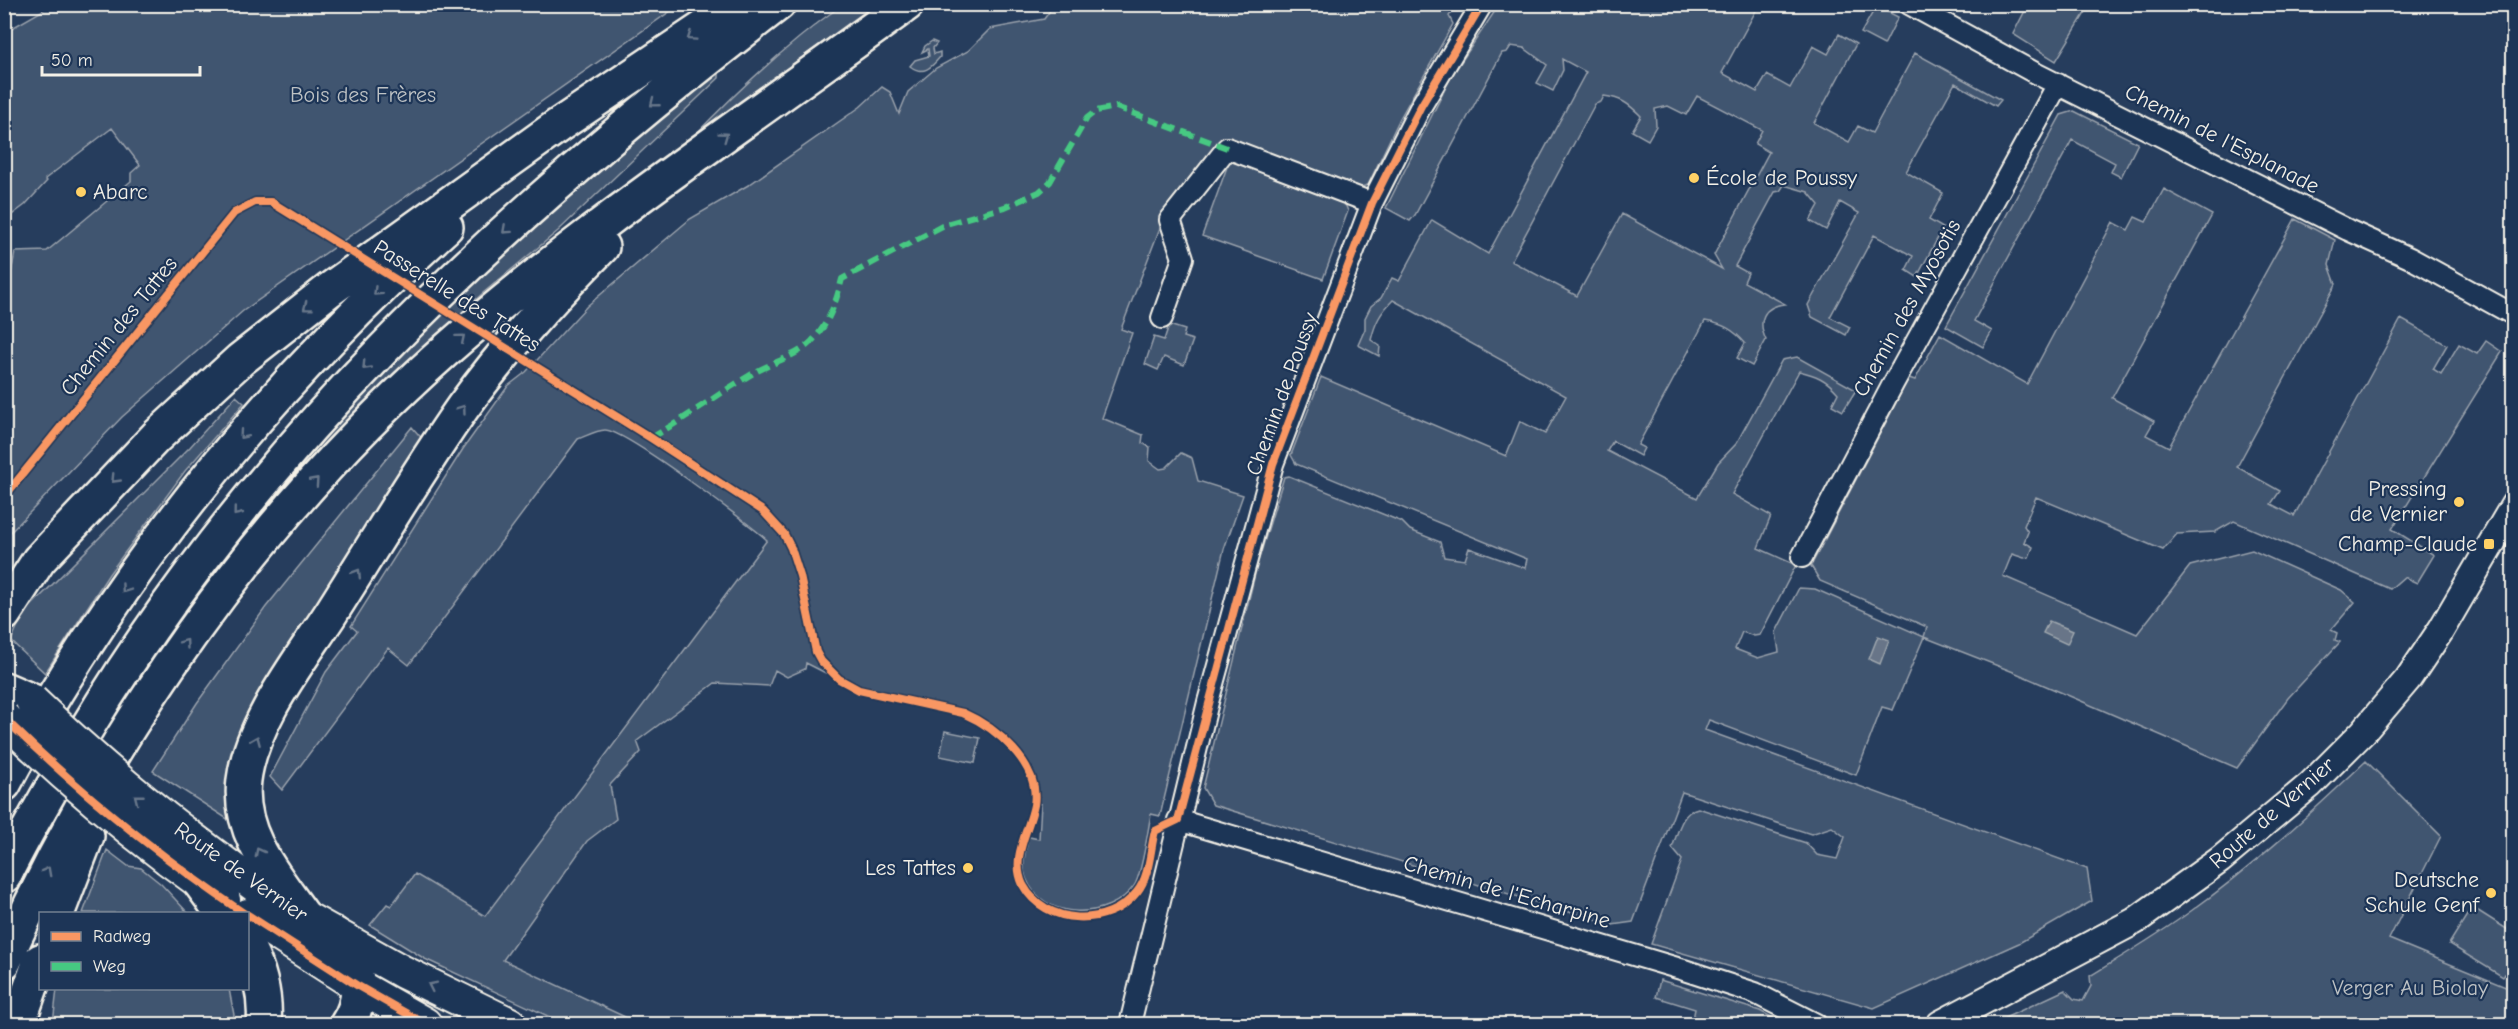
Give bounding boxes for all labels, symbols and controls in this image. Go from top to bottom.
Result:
one-way arrow [687,30,698,41]
scale bar [42,39,200,77]
text: 50 m [51,50,93,71]
street label: Chemin de l'Esplanade [2120,79,2324,199]
park label: Bois des Frères [290,82,436,108]
one-way arrow [650,95,661,106]
one-way arrow [718,132,729,143]
place label: École de Poussy [1706,165,1857,191]
marker: École de Poussy [1687,171,1701,185]
place label: Abarc [93,179,148,205]
marker: Abarc [74,185,88,199]
street label: Chemin des Myosotis [1847,215,1967,401]
one-way arrow [502,223,513,234]
street label: Passerelle des Tattes [369,234,545,358]
street label: Chemin des Tattes [55,251,183,401]
one-way arrow [373,285,384,296]
one-way arrow [303,299,314,310]
street label: Chemin de Poussy [1240,309,1324,479]
one-way arrow [454,335,465,346]
one-way arrow [362,359,373,369]
one-way arrow [455,405,466,416]
one-way arrow [240,428,251,439]
one-way arrow [111,473,122,483]
place label: Pressing de Vernier [2350,476,2447,527]
one-way arrow [308,477,319,488]
marker: Pressing de Vernier [2452,495,2466,509]
one-way arrow [234,505,245,516]
place label: Champ-Claude [2338,531,2477,557]
marker: Champ-Claude [2482,537,2496,551]
one-way arrow [349,569,361,579]
one-way arrow [121,583,132,594]
one-way arrow [178,639,189,650]
one-way arrow [249,735,261,746]
street label: Route de Vernier [2204,752,2340,874]
one-way arrow [134,794,145,805]
street label: Route de Vernier [169,816,313,928]
one-way arrow [255,847,266,858]
street label: Chemin de l'Echarpine [1401,850,1613,934]
place label: Les Tattes [865,855,956,881]
marker: Les Tattes [961,861,975,875]
one-way arrow [40,867,51,878]
place label: Deutsche Schule Genf [2365,867,2481,918]
marker: Deutsche Schule Genf [2484,886,2498,900]
legend [39,912,249,990]
text: Radweg [93,926,151,947]
text: Weg [93,956,126,977]
park label: Verger Au Biolay [2332,975,2488,1001]
one-way arrow [427,982,438,993]

